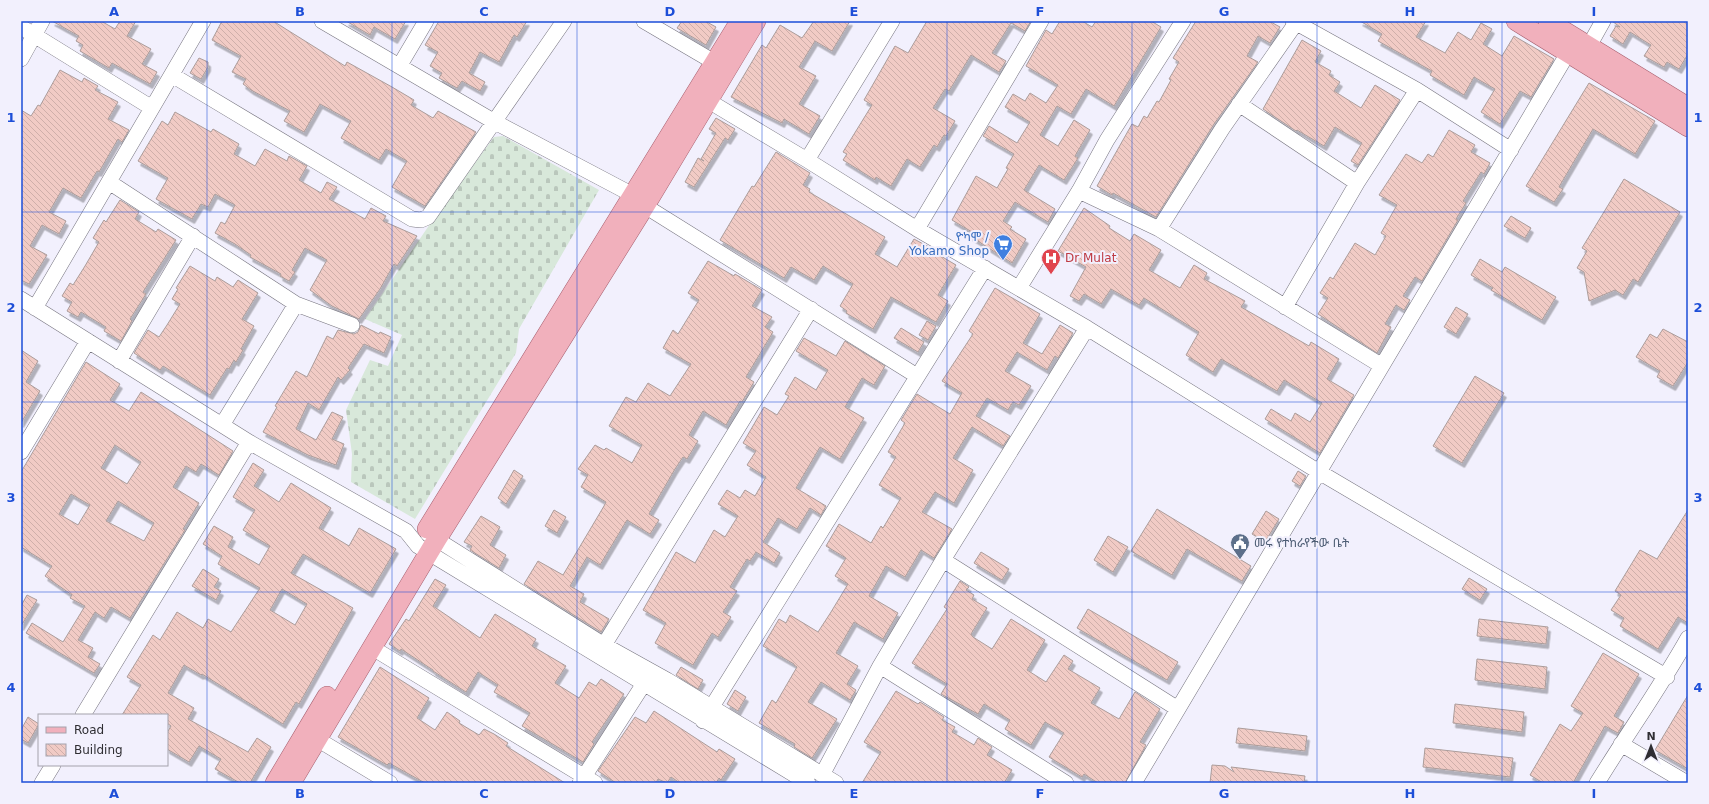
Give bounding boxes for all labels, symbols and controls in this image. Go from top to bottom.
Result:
text: A [109,4,119,19]
text: B [295,4,305,19]
text: C [479,4,489,19]
text: D [665,4,676,19]
text: E [850,4,858,19]
text: F [1036,4,1044,19]
text: G [1219,4,1229,19]
text: H [1405,4,1415,19]
text: I [1592,4,1596,19]
text: 1 [6,110,16,125]
text: 1 [1693,110,1703,125]
place label: ዮካሞ / Yokamo Shop [908,230,990,258]
supermarket icon: ዮካሞ / Yokamo Shop [992,233,1014,261]
hospital icon: Dr Mulat [1040,247,1062,275]
place label: Dr Mulat [1065,251,1117,265]
text: 2 [6,300,16,315]
text: 2 [1693,300,1703,315]
text: 3 [6,490,16,505]
text: 3 [1693,490,1703,505]
public building icon: መሩ የተከራየችው ቤት [1229,532,1251,560]
place label: መሩ የተከራየችው ቤት [1254,536,1350,550]
text: 4 [6,680,16,695]
text: 4 [1693,680,1703,695]
legend [38,714,168,766]
text: Road [74,723,104,737]
north arrow [1631,726,1671,766]
text: N [1646,730,1656,743]
text: Building [74,743,123,757]
text: A [109,786,119,801]
text: B [295,786,305,801]
text: C [479,786,489,801]
text: D [665,786,676,801]
text: E [850,786,858,801]
text: F [1036,786,1044,801]
text: G [1219,786,1229,801]
text: H [1405,786,1415,801]
text: I [1592,786,1596,801]

